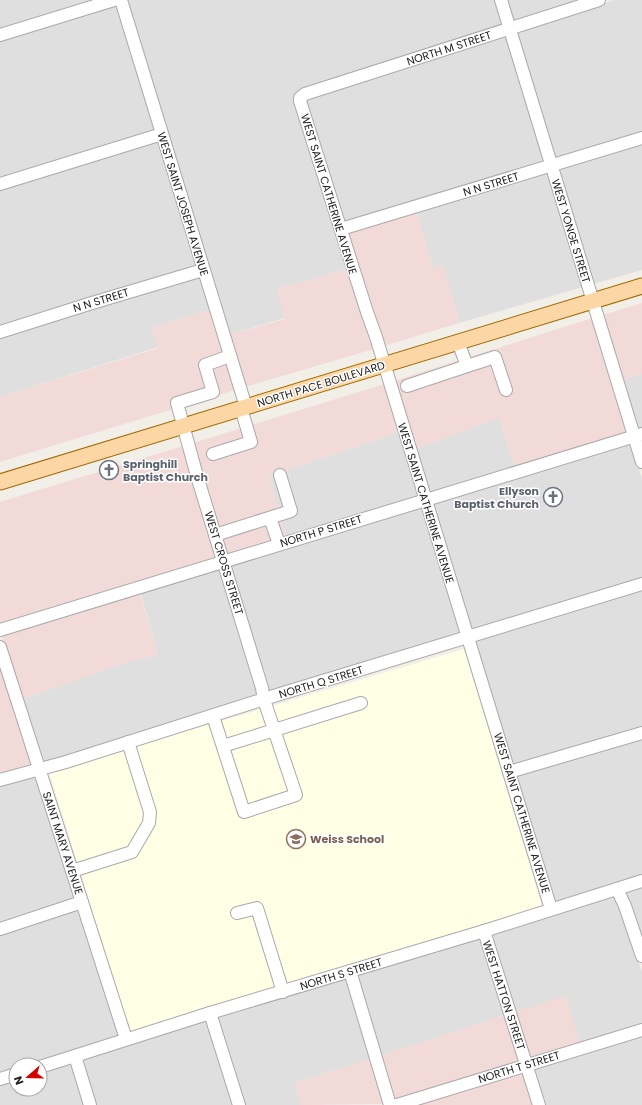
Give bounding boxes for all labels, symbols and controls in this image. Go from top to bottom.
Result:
street label: NORTH M STREET [405,27,494,69]
street label: WEST SAINT CATHERINE AVENUE [297,112,361,276]
street label: WEST SAINT JOSEPH AVENUE [153,130,213,278]
street label: N N STREET [461,168,521,200]
street label: WEST YONGE STREET [548,177,594,285]
street label: N N STREET [71,284,131,316]
street label: NORTH PACE BOULEVARD [255,357,387,411]
street label: WEST SAINT CATHERINE AVENUE [394,421,458,585]
place label: Springhill Baptist Church [123,456,208,485]
church icon: Springhill Baptist Church [98,459,120,481]
place label: Ellyson Baptist Church [454,483,539,512]
church icon: Ellyson Baptist Church [542,486,564,508]
street label: WEST CROSS STREET [201,509,247,617]
street label: NORTH P STREET [278,511,364,551]
street label: NORTH Q STREET [277,662,365,702]
street label: WEST SAINT CATHERINE AVENUE [490,731,554,895]
street label: SAINT MARY AVENUE [39,789,87,897]
school or university icon: Weiss School [285,828,307,850]
place label: Weiss School [310,831,384,847]
street label: WEST HATTON STREET [479,938,529,1052]
street label: NORTH S STREET [298,954,384,994]
street label: NORTH T STREET [476,1047,562,1087]
north arrow [8,1057,48,1097]
text: N [10,1074,28,1087]

